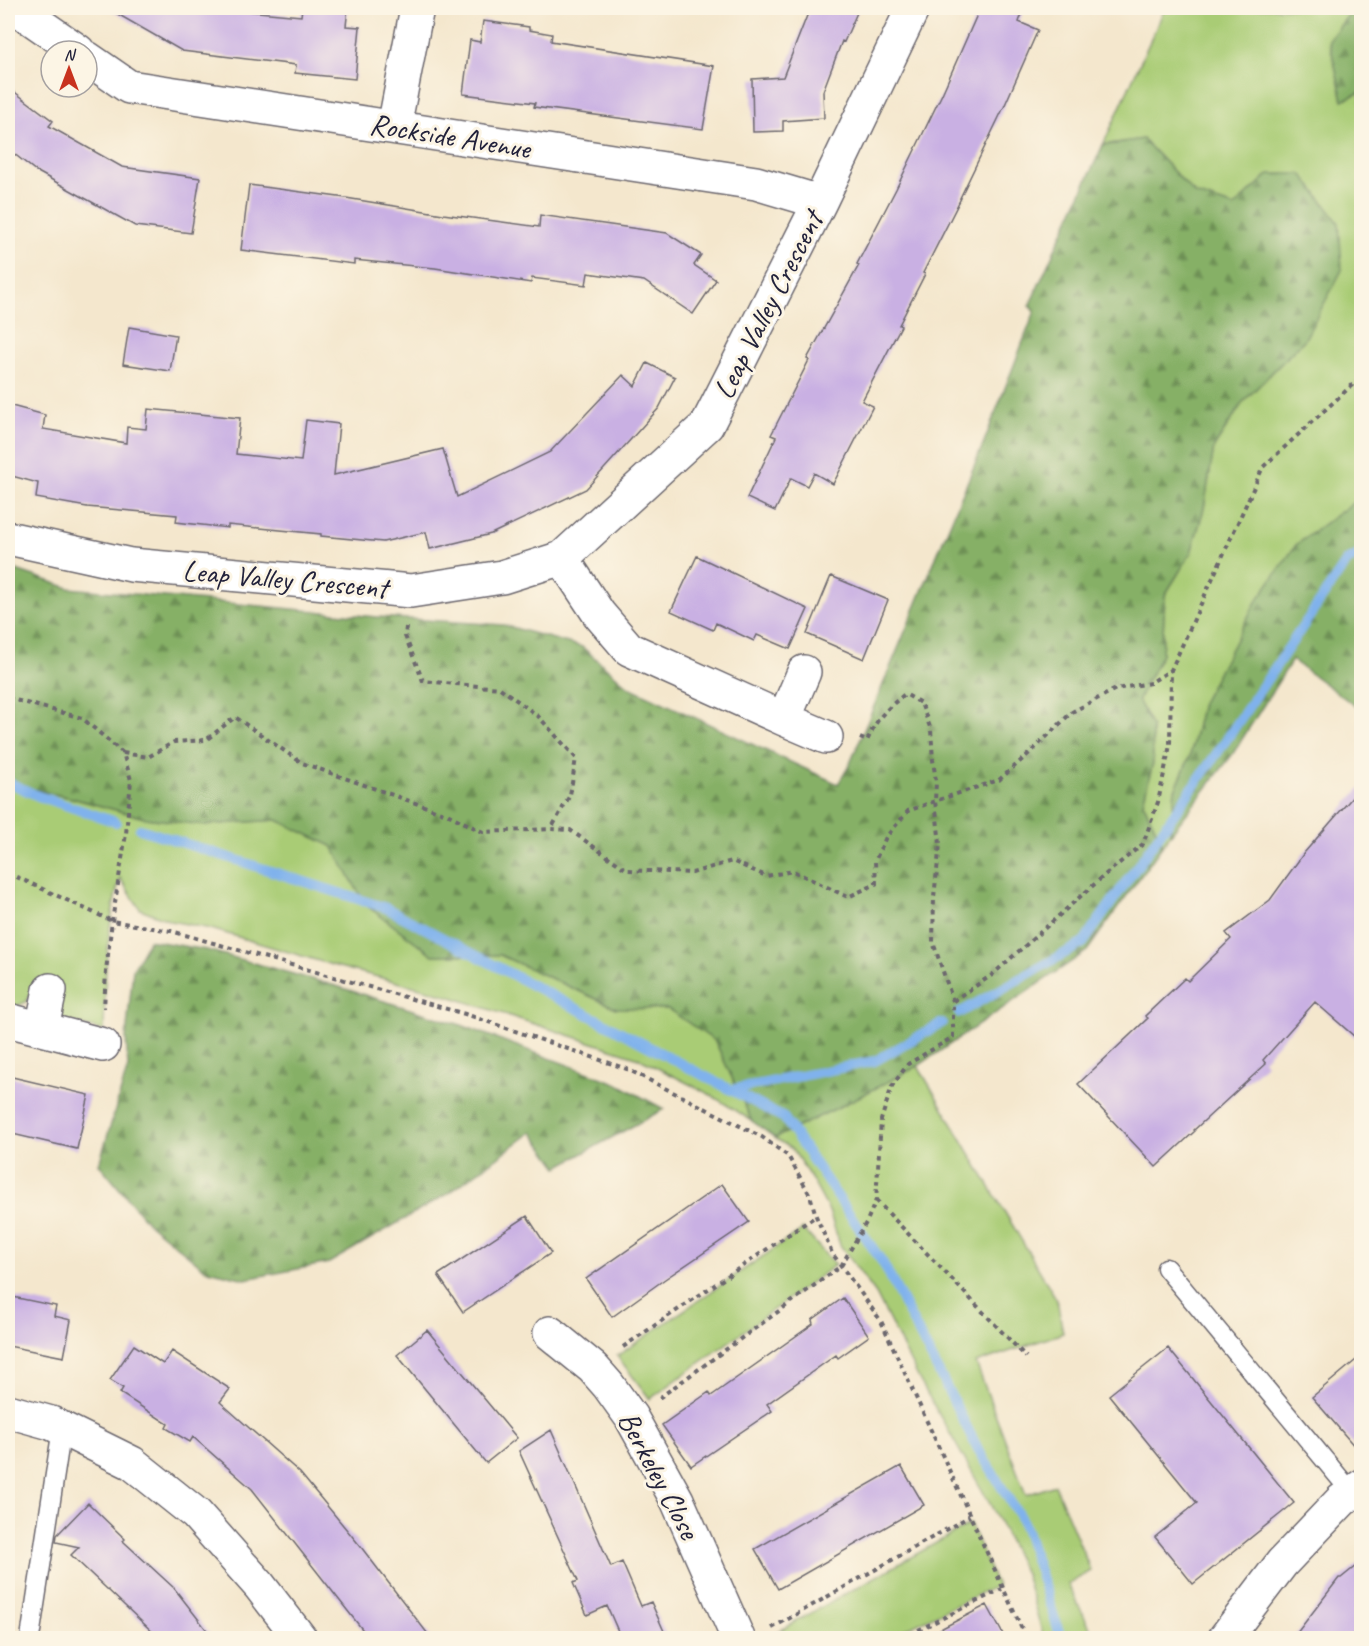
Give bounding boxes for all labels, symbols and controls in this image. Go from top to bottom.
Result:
north arrow [39,39,99,99]
text: N [64,45,77,65]
street label: Rockside Avenue [367,105,535,168]
street label: Leap Valley Crescent [705,201,833,405]
street label: Leap Valley Crescent [181,551,393,607]
street label: Berkeley Close [610,1405,709,1547]

